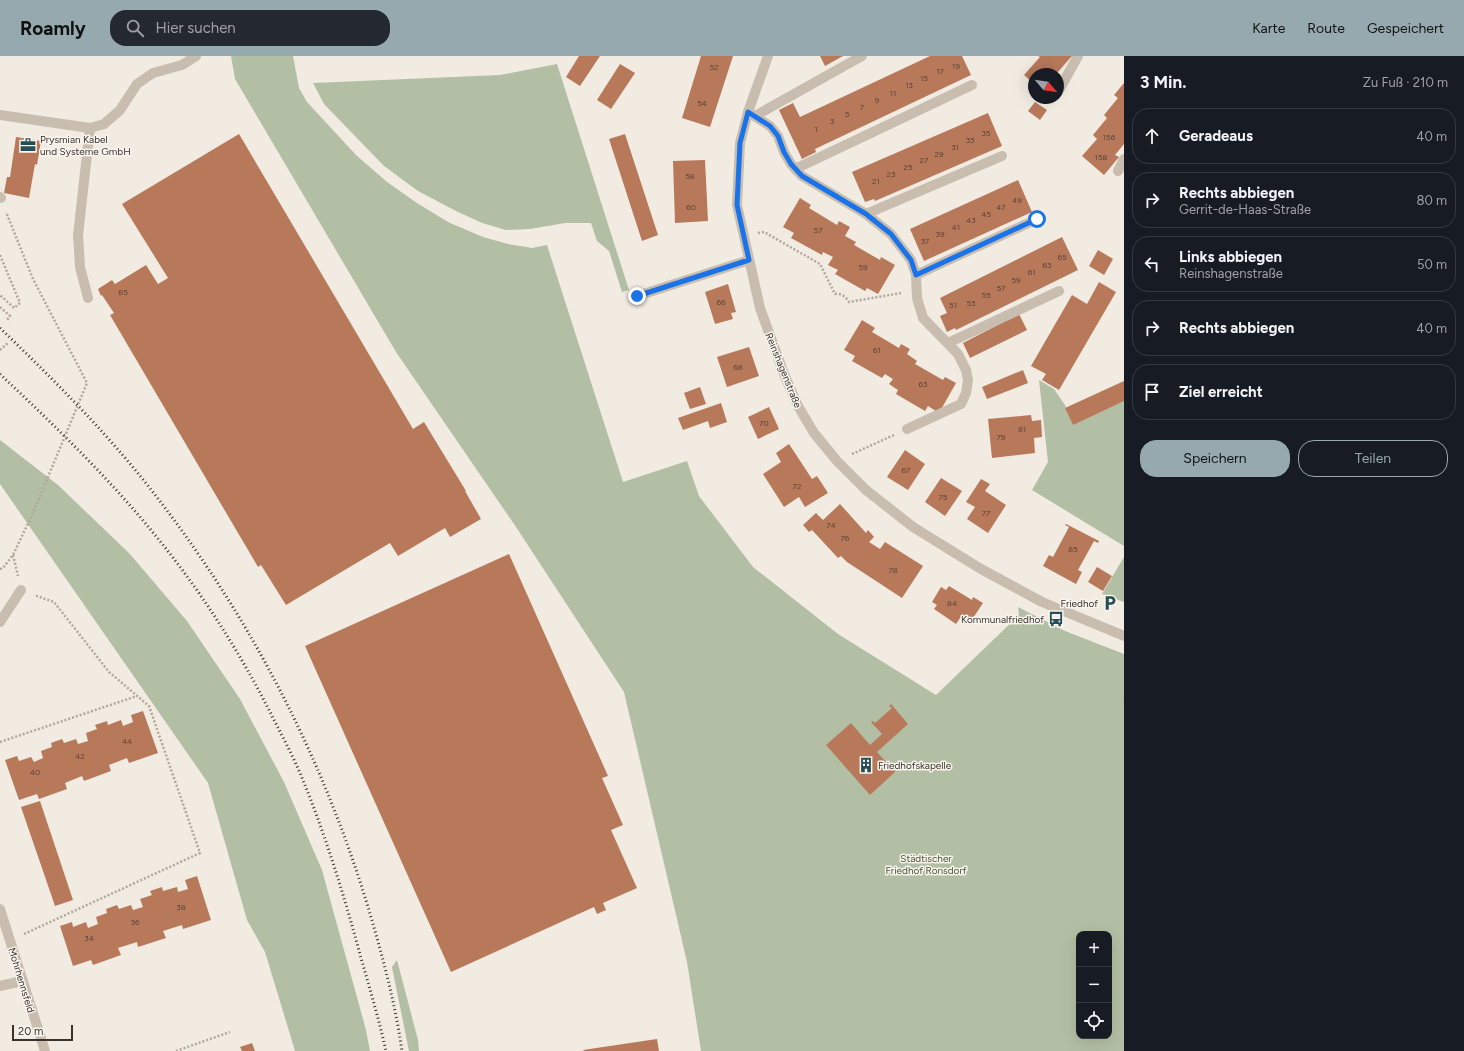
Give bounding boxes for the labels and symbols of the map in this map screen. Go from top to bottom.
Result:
house number: 19 [952,61,960,71]
house number: 52 [709,62,719,72]
house number: 17 [936,66,944,76]
north arrow [1028,68,1064,104]
house number: 15 [920,73,928,83]
house number: 13 [905,80,913,90]
house number: 11 [890,88,896,98]
house number: 9 [875,95,880,105]
house number: 54 [697,98,707,108]
house number: 7 [860,102,865,112]
house number: 5 [845,109,850,119]
house number: 3 [830,116,834,126]
house number: 1 [814,124,818,134]
house number: 35 [982,128,991,138]
house number: 156 [1103,132,1116,142]
place label: Prysmian Kabel und Systeme GmbH [40,133,131,158]
house number: 33 [966,135,974,145]
office icon: Prysmian Kabel und Systeme GmbH [19,136,37,154]
house number: 31 [951,142,959,152]
house number: 29 [935,149,944,159]
house number: 158 [1095,152,1107,162]
house number: 27 [920,155,929,165]
house number: 25 [903,162,913,172]
house number: 23 [887,169,895,179]
house number: 58 [685,171,695,181]
house number: 21 [872,176,880,186]
house number: 49 [1012,195,1022,205]
house number: 60 [686,202,696,212]
house number: 47 [996,202,1006,212]
house number: 45 [981,209,991,219]
route start [1028,210,1046,228]
house number: 43 [966,215,976,225]
house number: 41 [952,222,960,232]
house number: 57 [814,225,823,235]
house number: 39 [936,229,945,239]
house number: 37 [921,236,930,246]
house number: 65 [1057,252,1067,262]
house number: 63 [1043,260,1051,270]
house number: 59 [858,262,868,272]
house number: 61 [1028,267,1036,277]
house number: 59 [1011,275,1021,285]
house number: 57 [997,283,1006,293]
house number: 85 [118,287,128,297]
route end [628,287,646,305]
house number: 55 [981,290,991,300]
house number: 66 [716,297,726,307]
house number: 53 [967,298,975,308]
house number: 51 [949,300,957,310]
street label: Reinshagenstraße [763,331,805,410]
house number: 61 [873,345,881,355]
house number: 68 [733,362,743,372]
house number: 63 [919,379,927,389]
house number: 70 [759,418,769,428]
house number: 81 [1018,424,1026,434]
house number: 79 [997,432,1006,442]
house number: 67 [902,465,911,475]
house number: 72 [793,481,801,491]
house number: 75 [939,492,948,502]
house number: 77 [982,508,991,518]
house number: 74 [826,520,836,530]
house number: 76 [841,533,850,543]
house number: 85 [1068,544,1078,554]
house number: 78 [888,565,898,575]
parking icon: Friedhof [1101,594,1119,612]
place label: Friedhof [1061,597,1098,610]
house number: 84 [947,598,957,608]
bus stop icon: Kommunalfriedhof [1047,610,1065,628]
place label: Kommunalfriedhof [961,613,1044,626]
house number: 44 [122,736,132,746]
house number: 42 [75,751,85,761]
building icon: Friedhofskapelle [857,756,875,774]
place label: Friedhofskapelle [878,759,952,772]
house number: 40 [30,767,40,777]
park label: Städtischer Friedhof Ronsdorf [886,852,967,877]
house number: 38 [176,902,186,912]
house number: 36 [131,917,140,927]
house number: 34 [84,933,94,943]
street label: Mohrhennsfeld [5,946,38,1014]
scale bar [12,1023,73,1042]

